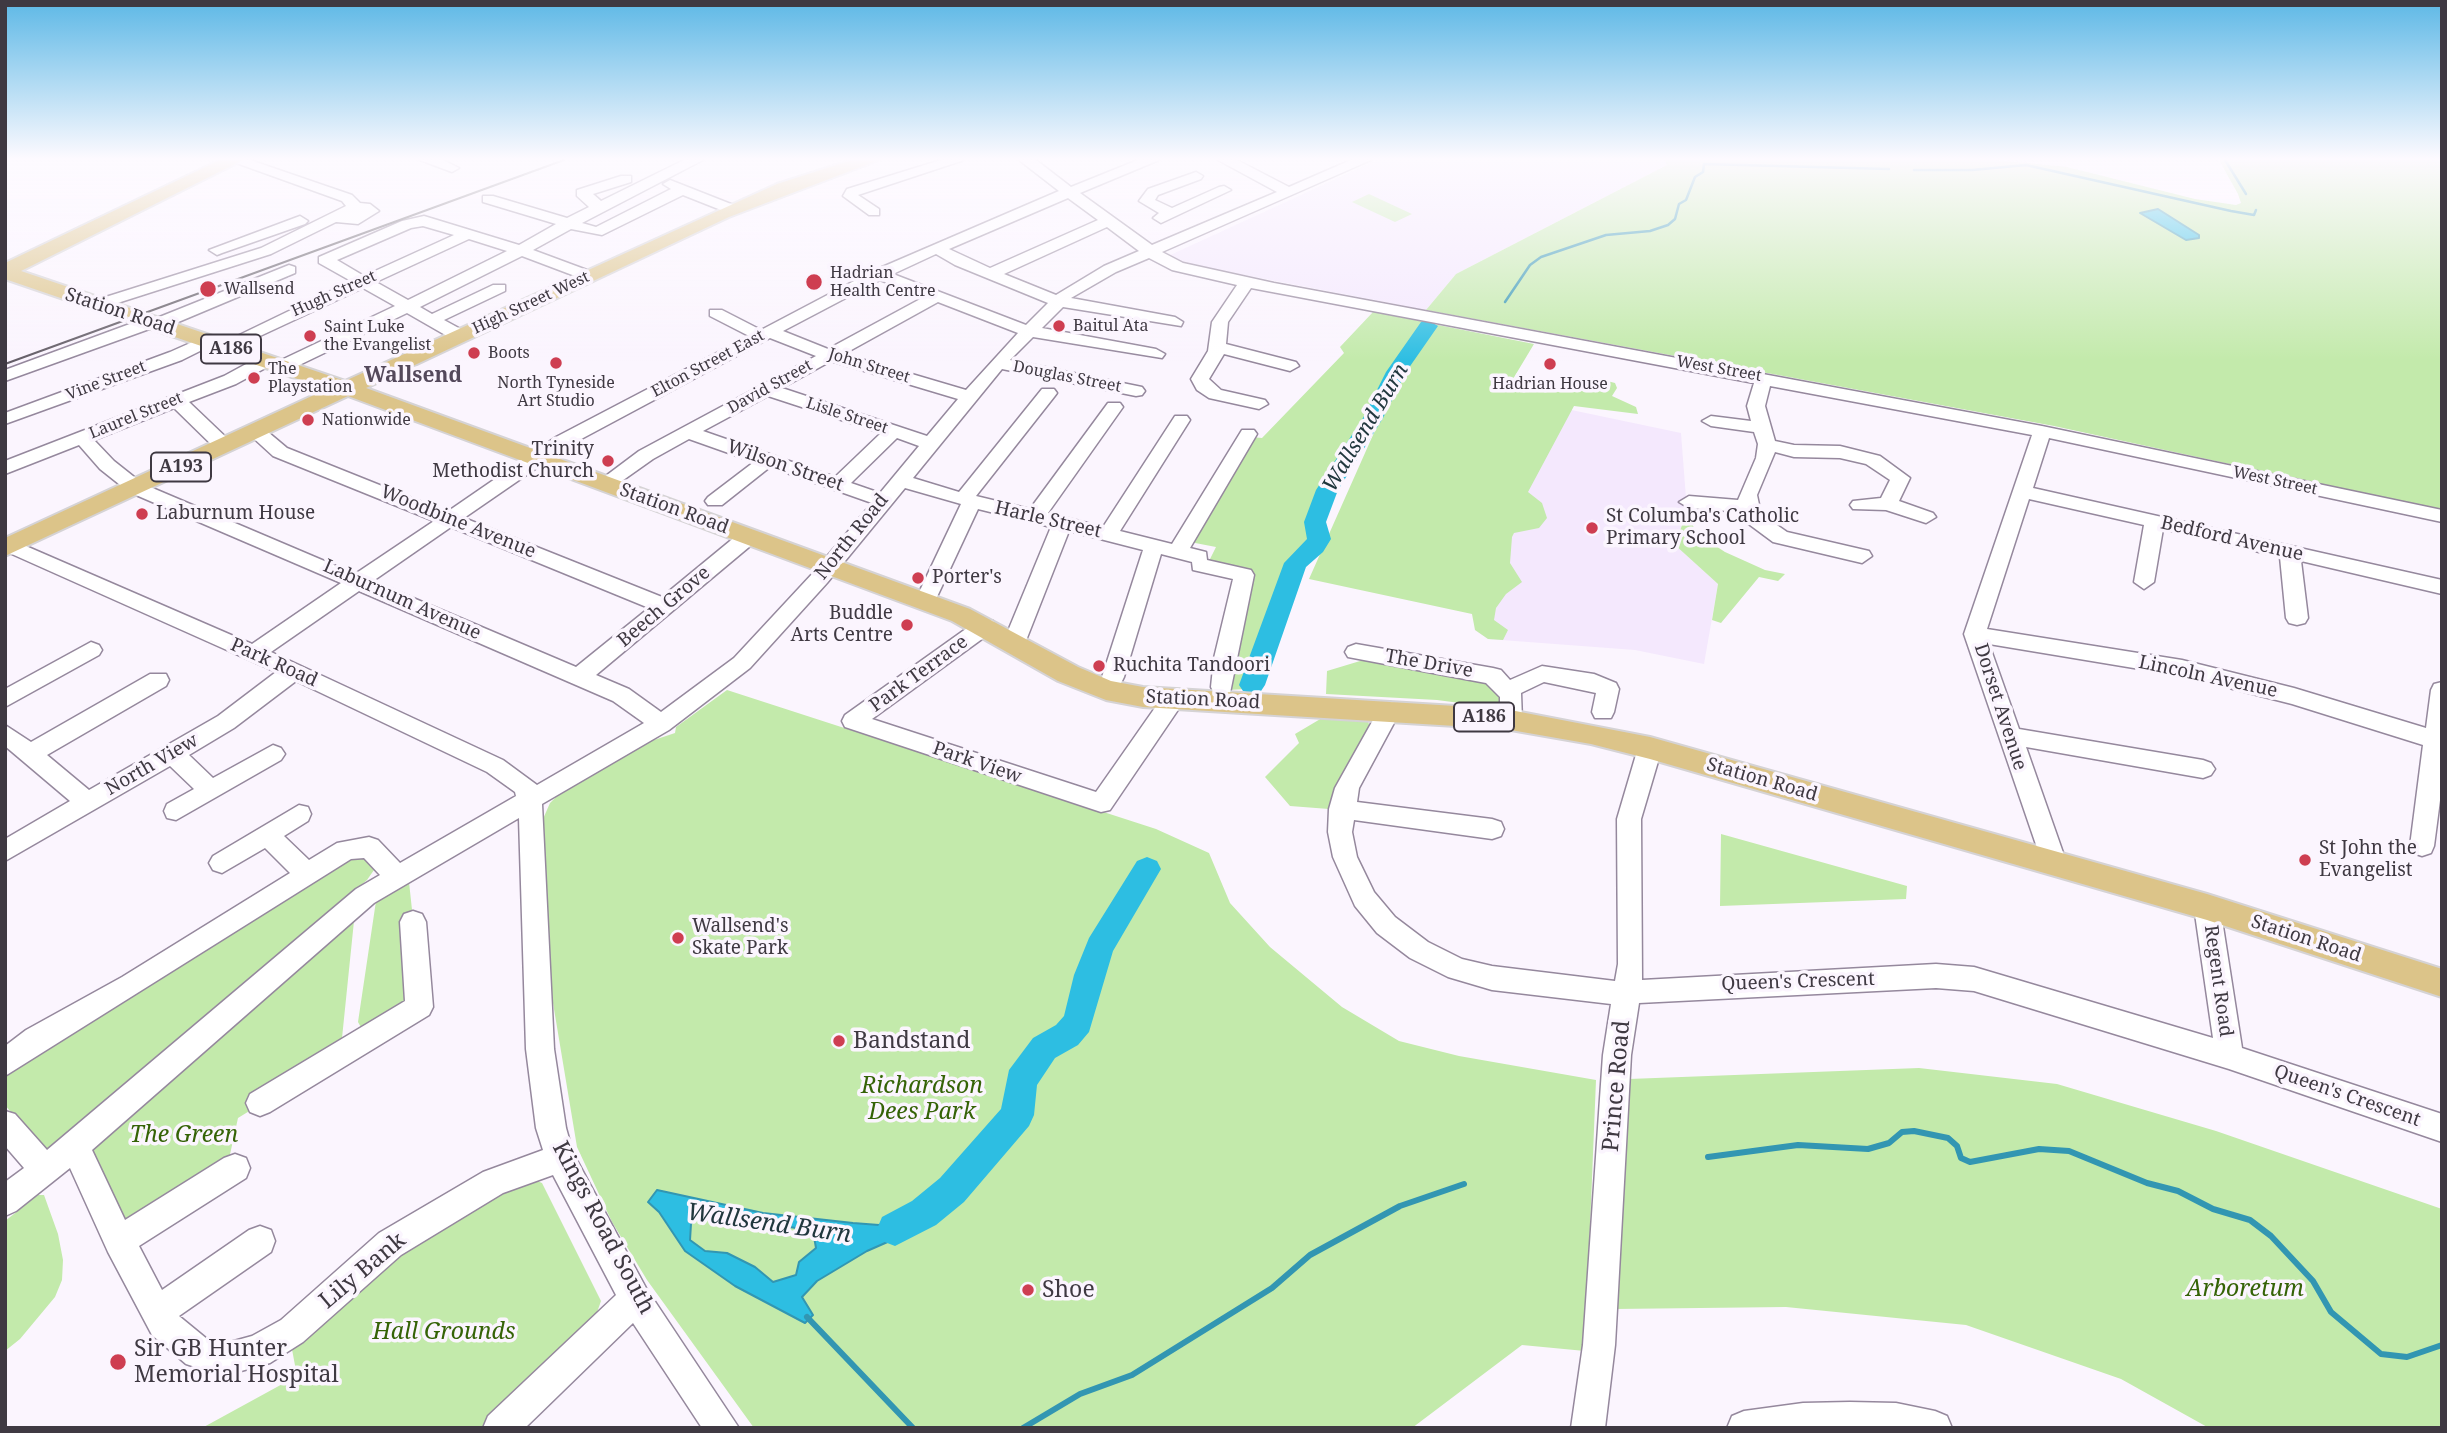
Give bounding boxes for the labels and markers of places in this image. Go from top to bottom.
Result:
place label: Hadrian Health Centre [830,263,936,301]
marker: Hadrian Health Centre [804,272,824,292]
marker: Wallsend [198,279,218,299]
place label: Wallsend [224,279,294,299]
place label: Baitul Ata [1073,316,1148,336]
place label: Saint Luke the Evangelist [324,317,431,355]
marker: Baitul Ata [1051,318,1067,334]
marker: Saint Luke the Evangelist [302,328,318,344]
place label: Boots [488,343,530,363]
marker: Boots [466,345,482,361]
marker: North Tyneside Art Studio [548,355,564,371]
marker: Hadrian House [1542,356,1558,372]
place label: The Playstation [268,359,353,397]
marker: The Playstation [246,370,262,386]
place label: North Tyneside Art Studio [497,373,615,411]
place label: Hadrian House [1492,374,1608,394]
place label: Nationwide [322,410,411,430]
marker: Nationwide [300,412,316,428]
place label: Trinity Methodist Church [432,439,594,483]
marker: Trinity Methodist Church [600,453,616,469]
place label: Laburnum House [156,503,315,525]
marker: Laburnum House [134,506,150,522]
place label: St Columba's Catholic Primary School [1606,506,1799,550]
marker: St Columba's Catholic Primary School [1584,520,1600,536]
place label: Porter's [932,567,1002,589]
marker: Porter's [910,570,926,586]
place label: Buddle Arts Centre [791,603,893,647]
marker: Buddle Arts Centre [899,617,915,633]
place label: Ruchita Tandoori [1113,655,1270,677]
marker: Ruchita Tandoori [1091,658,1107,674]
place label: St John the Evangelist [2319,838,2417,882]
marker: St John the Evangelist [2297,852,2313,868]
place label: Wallsend's Skate Park [692,916,788,960]
marker: Wallsend's Skate Park [670,930,686,946]
place label: Bandstand [853,1027,970,1055]
marker: Bandstand [831,1033,847,1049]
place label: Shoe [1042,1276,1095,1304]
marker: Shoe [1020,1282,1036,1298]
place label: Sir GB Hunter Memorial Hospital [134,1335,339,1389]
marker: Sir GB Hunter Memorial Hospital [108,1352,128,1372]

